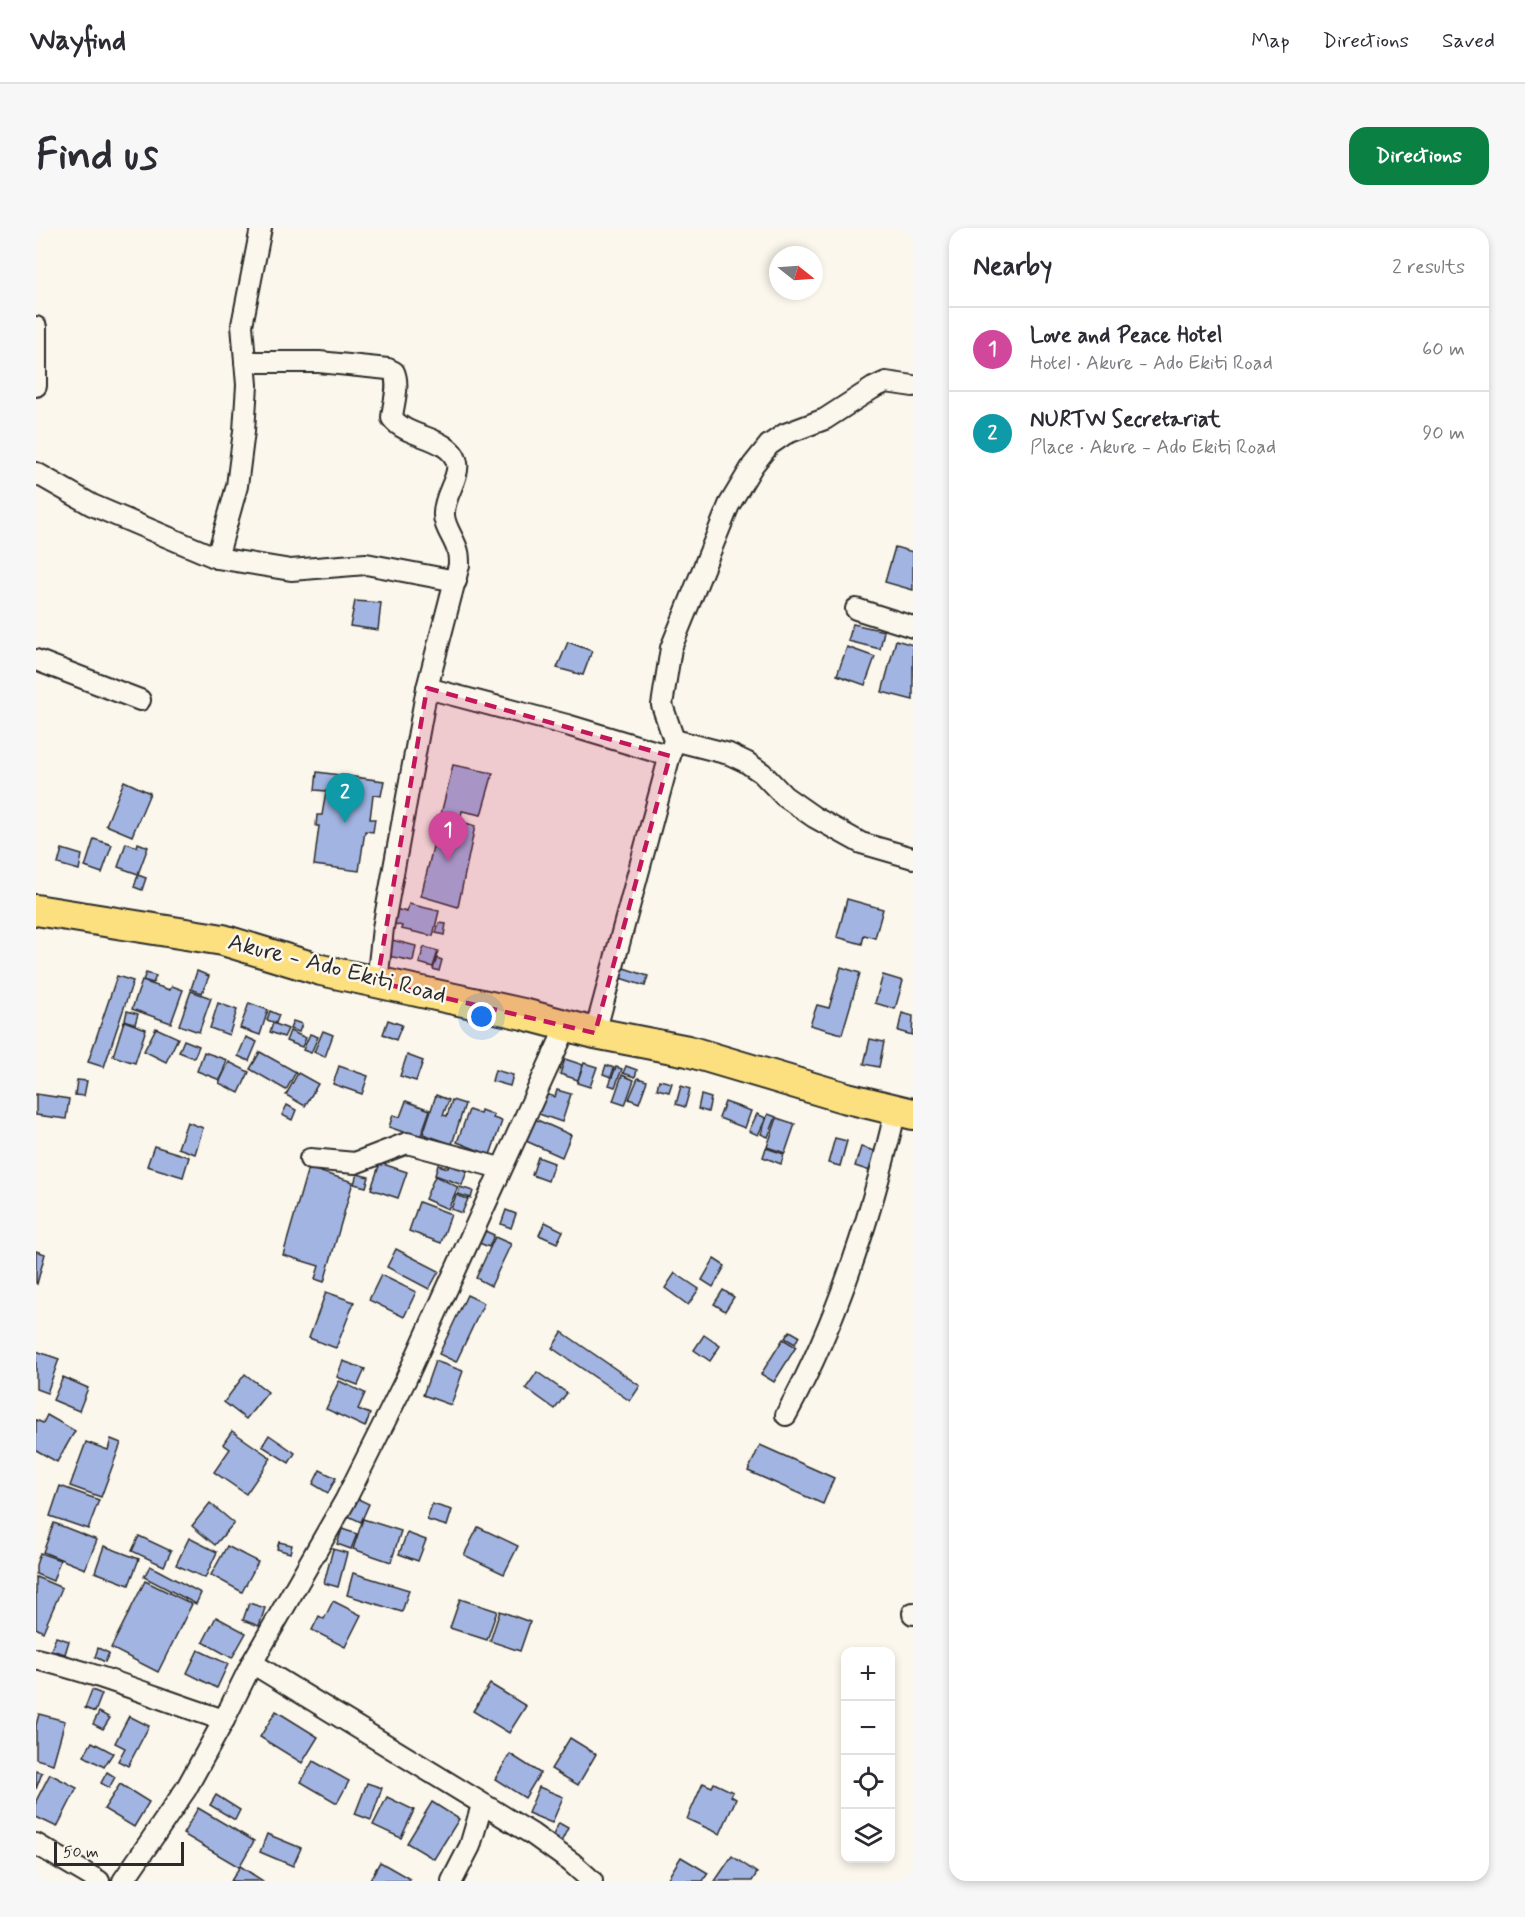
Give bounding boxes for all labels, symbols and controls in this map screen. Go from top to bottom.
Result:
text: Wayfind [30,23,126,60]
text: Map [1251,27,1290,55]
text: Directions [1323,27,1409,55]
text: Saved [1442,27,1495,55]
button: Directions [1349,127,1489,185]
text: Find us [36,129,158,184]
north arrow [769,246,823,300]
text: Nearby [973,250,1052,284]
text: 2 results [1392,254,1465,281]
text: Love and Peace Hotel [1030,322,1222,350]
text: 1 [988,336,997,363]
text: 60 m [1422,336,1465,363]
text: Hotel · Akure - Ado Ekiti Road [1030,350,1273,377]
text: NURTW Secretariat [1030,406,1221,434]
text: 2 [988,420,997,447]
text: 90 m [1422,420,1465,447]
text: Place · Akure - Ado Ekiti Road [1030,434,1276,461]
pin: 2 [326,774,364,823]
pin: 1 [428,812,468,861]
street label: Akure - Ado Ekiti Road [225,927,449,1011]
your location [467,1002,496,1031]
map controls [841,1647,895,1863]
button: + [841,1647,895,1701]
button: − [841,1701,895,1755]
button: locate [841,1755,895,1809]
button: layers [841,1809,895,1863]
scale bar [54,1839,184,1866]
text: 50 m [63,1842,99,1863]

